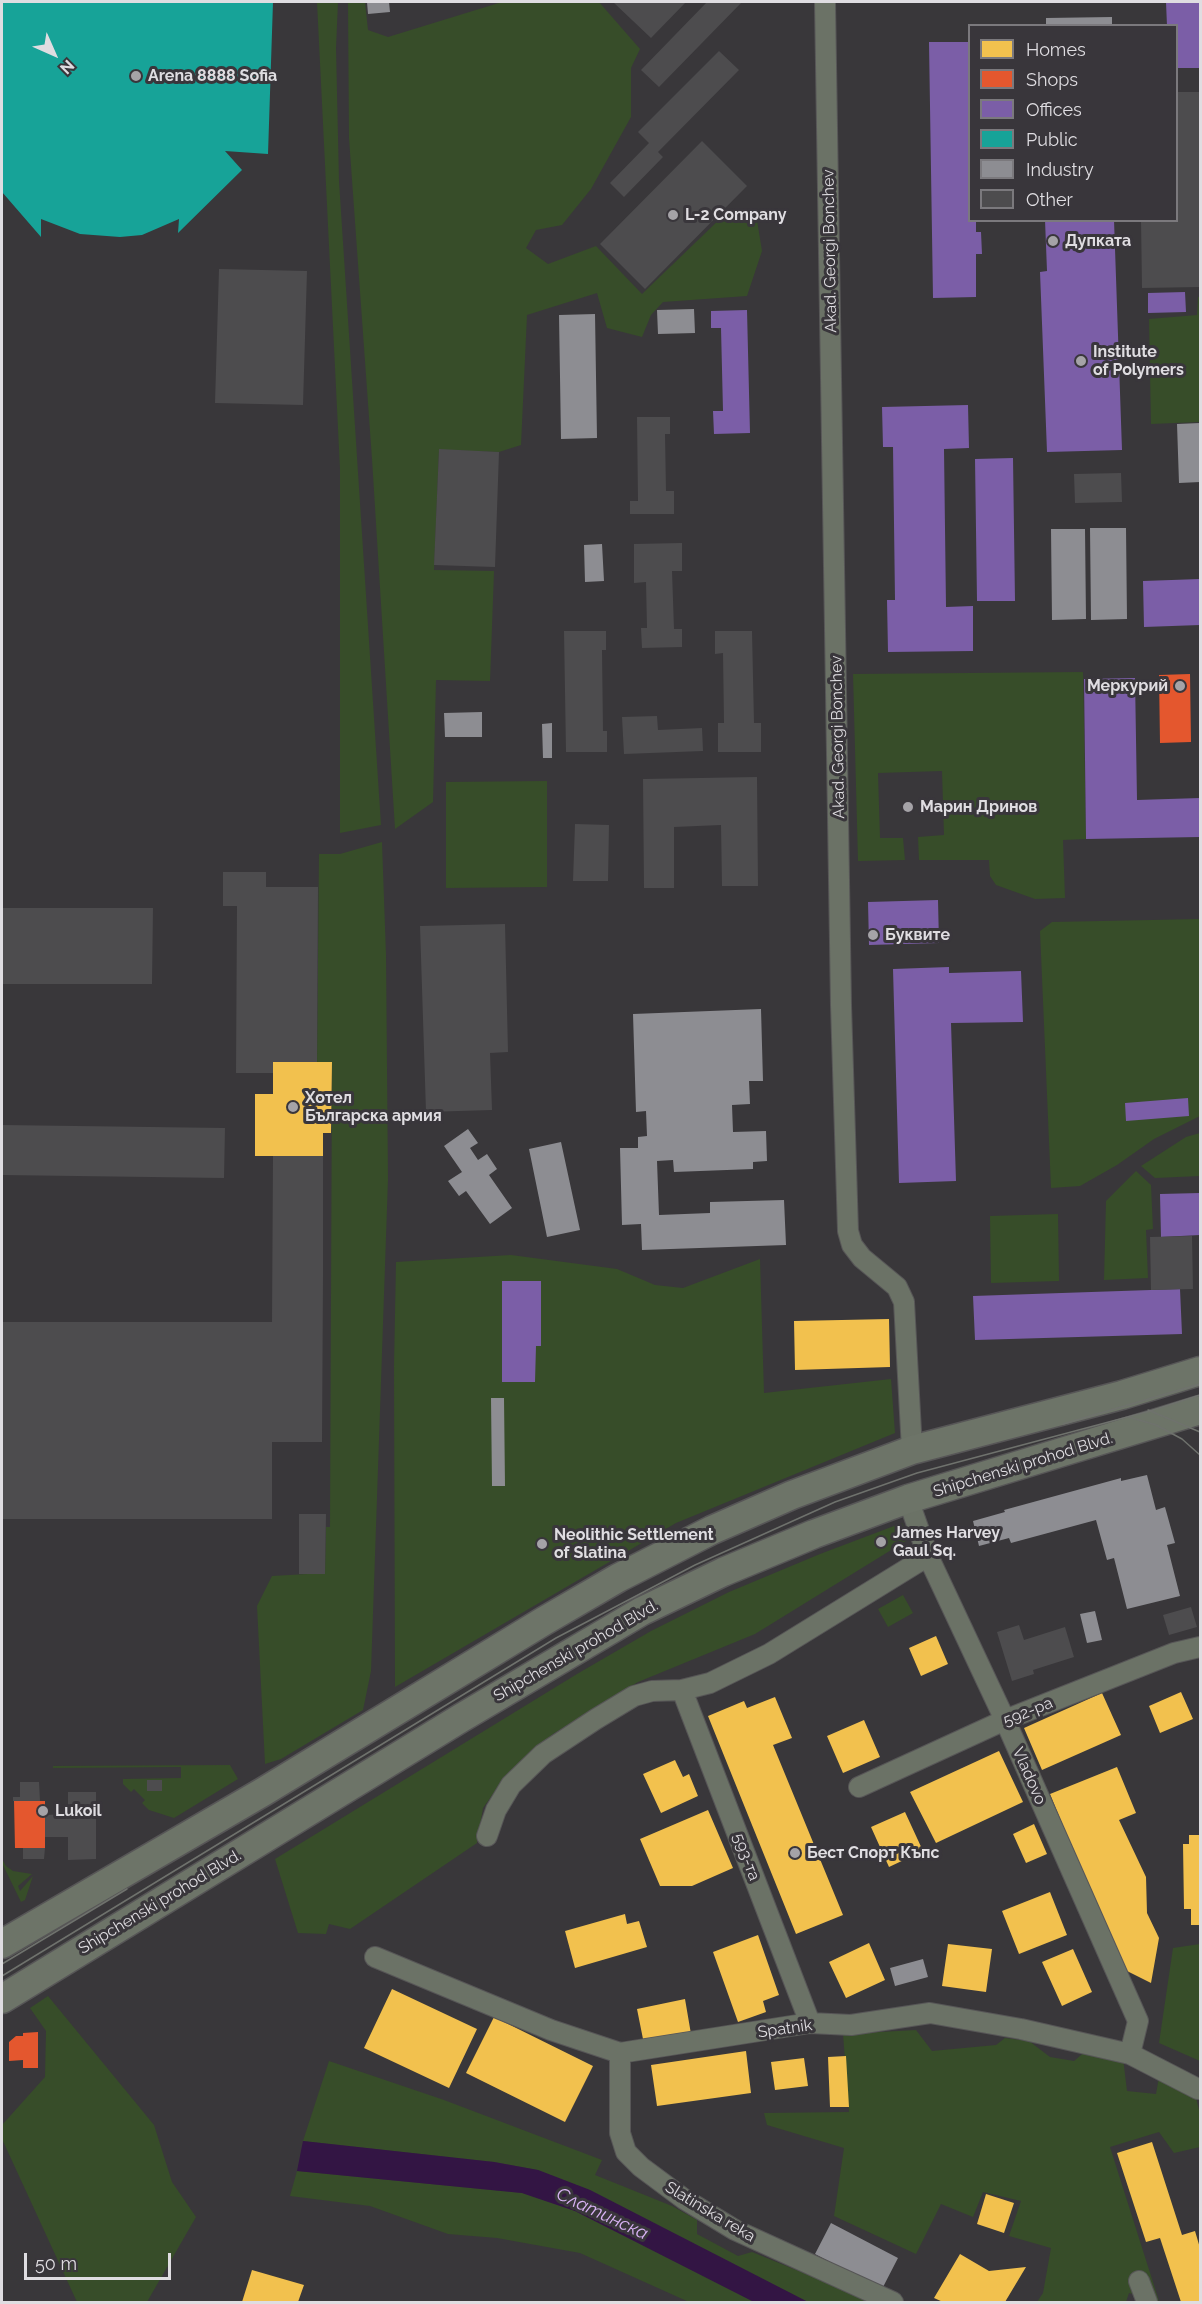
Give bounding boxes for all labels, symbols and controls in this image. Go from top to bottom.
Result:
north arrow [24,24,84,84]
legend [968,24,1178,222]
text: Homes [1026,39,1086,60]
text: N [56,56,78,78]
place label: Arena 8888 Sofia [148,66,277,86]
marker: Arena 8888 Sofia [129,69,143,83]
text: Shops [1026,69,1078,90]
text: Offices [1026,99,1082,120]
text: Public [1026,129,1078,150]
text: Industry [1026,159,1094,180]
street label: Akad. Georgi Bonchev [819,169,841,333]
text: Other [1026,189,1073,210]
place label: L-2 Company [685,205,787,225]
marker: L-2 Company [666,208,680,222]
place label: Дупката [1065,231,1131,251]
marker: Дупката [1046,234,1060,248]
place label: Institute of Polymers [1093,342,1184,380]
marker: Institute of Polymers [1074,354,1088,368]
street label: Akad. Georgi Bonchev [827,655,849,819]
place label: Меркурий [1087,676,1168,696]
marker: Меркурий [1173,679,1187,693]
place label: Марин Дринов [920,797,1037,817]
marker: Марин Дринов [901,800,915,814]
place label: Буквите [885,925,950,945]
marker: Буквите [866,928,880,942]
place label: Хотел Българска армия [305,1088,442,1126]
marker: Хотел Българска армия [286,1100,300,1114]
street label: Shipchenski prohod Blvd. [931,1429,1115,1501]
place label: James Harvey Gaul Sq. [893,1523,1000,1561]
place label: Neolithic Settlement of Slatina [554,1525,714,1563]
marker: James Harvey Gaul Sq. [874,1535,888,1549]
marker: Neolithic Settlement of Slatina [535,1537,549,1551]
street label: Shipchenski prohod Blvd. [490,1596,662,1706]
street label: 592-ра [1000,1693,1056,1731]
street label: Vladovo [1008,1744,1050,1808]
place label: Lukoil [55,1801,102,1821]
marker: Lukoil [36,1804,50,1818]
street label: 593-та [728,1831,764,1883]
place label: Бест Спорт Къпс [807,1843,940,1863]
street label: Shipchenski prohod Blvd. [75,1846,245,1958]
marker: Бест Спорт Къпс [788,1846,802,1860]
street label: Spatnik [756,2016,814,2042]
street label: Slatinska reka [661,2178,759,2246]
water label: Слатинска [553,2183,651,2245]
scale bar [27,2241,174,2279]
text: 50 m [35,2253,77,2274]

